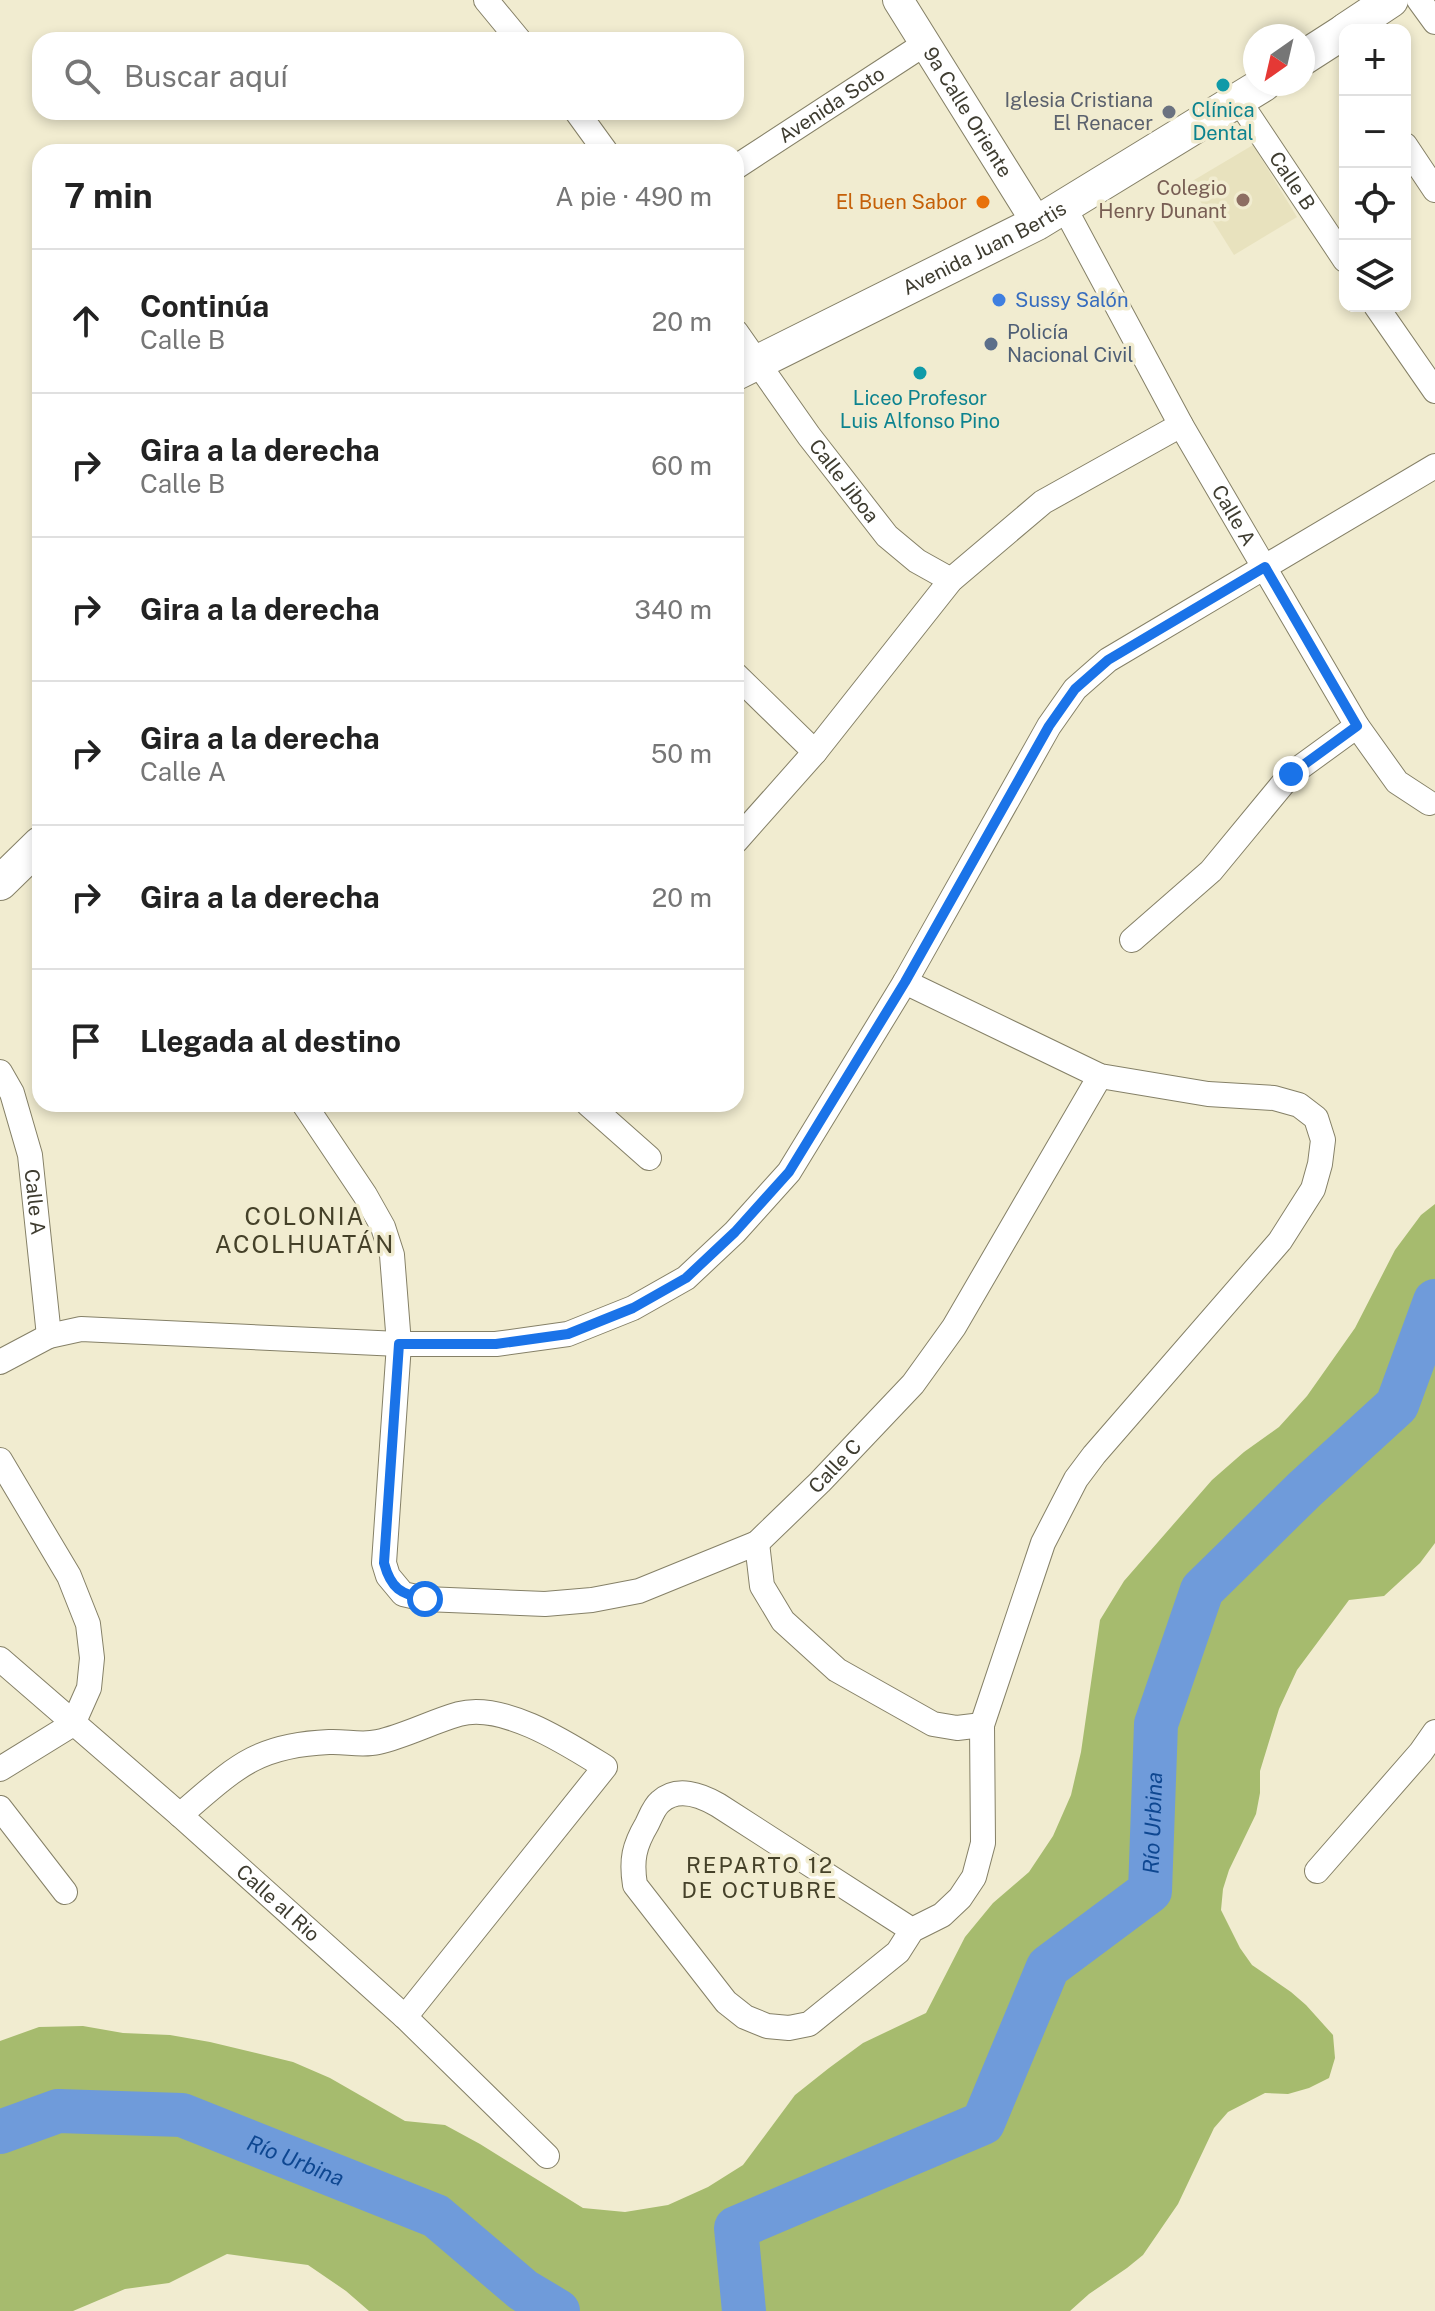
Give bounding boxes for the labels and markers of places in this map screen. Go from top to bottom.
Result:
marker: Clínica Dental [1214,76,1232,94]
place label: Iglesia Cristiana El Renacer [1004,88,1153,135]
place label: Clínica Dental [1192,98,1255,145]
marker: Iglesia Cristiana El Renacer [1160,103,1178,121]
place label: Colegio Henry Dunant [1098,176,1227,223]
place label: El Buen Sabor [836,190,967,214]
marker: Colegio Henry Dunant [1234,191,1252,209]
marker: El Buen Sabor [974,193,992,211]
place label: Sussy Salón [1015,288,1128,312]
marker: Sussy Salón [990,291,1008,309]
place label: Policía Nacional Civil [1007,320,1134,367]
marker: Policía Nacional Civil [982,335,1000,353]
marker: Liceo Profesor Luis Alfonso Pino [911,364,929,382]
place label: Liceo Profesor Luis Alfonso Pino [840,386,1000,433]

